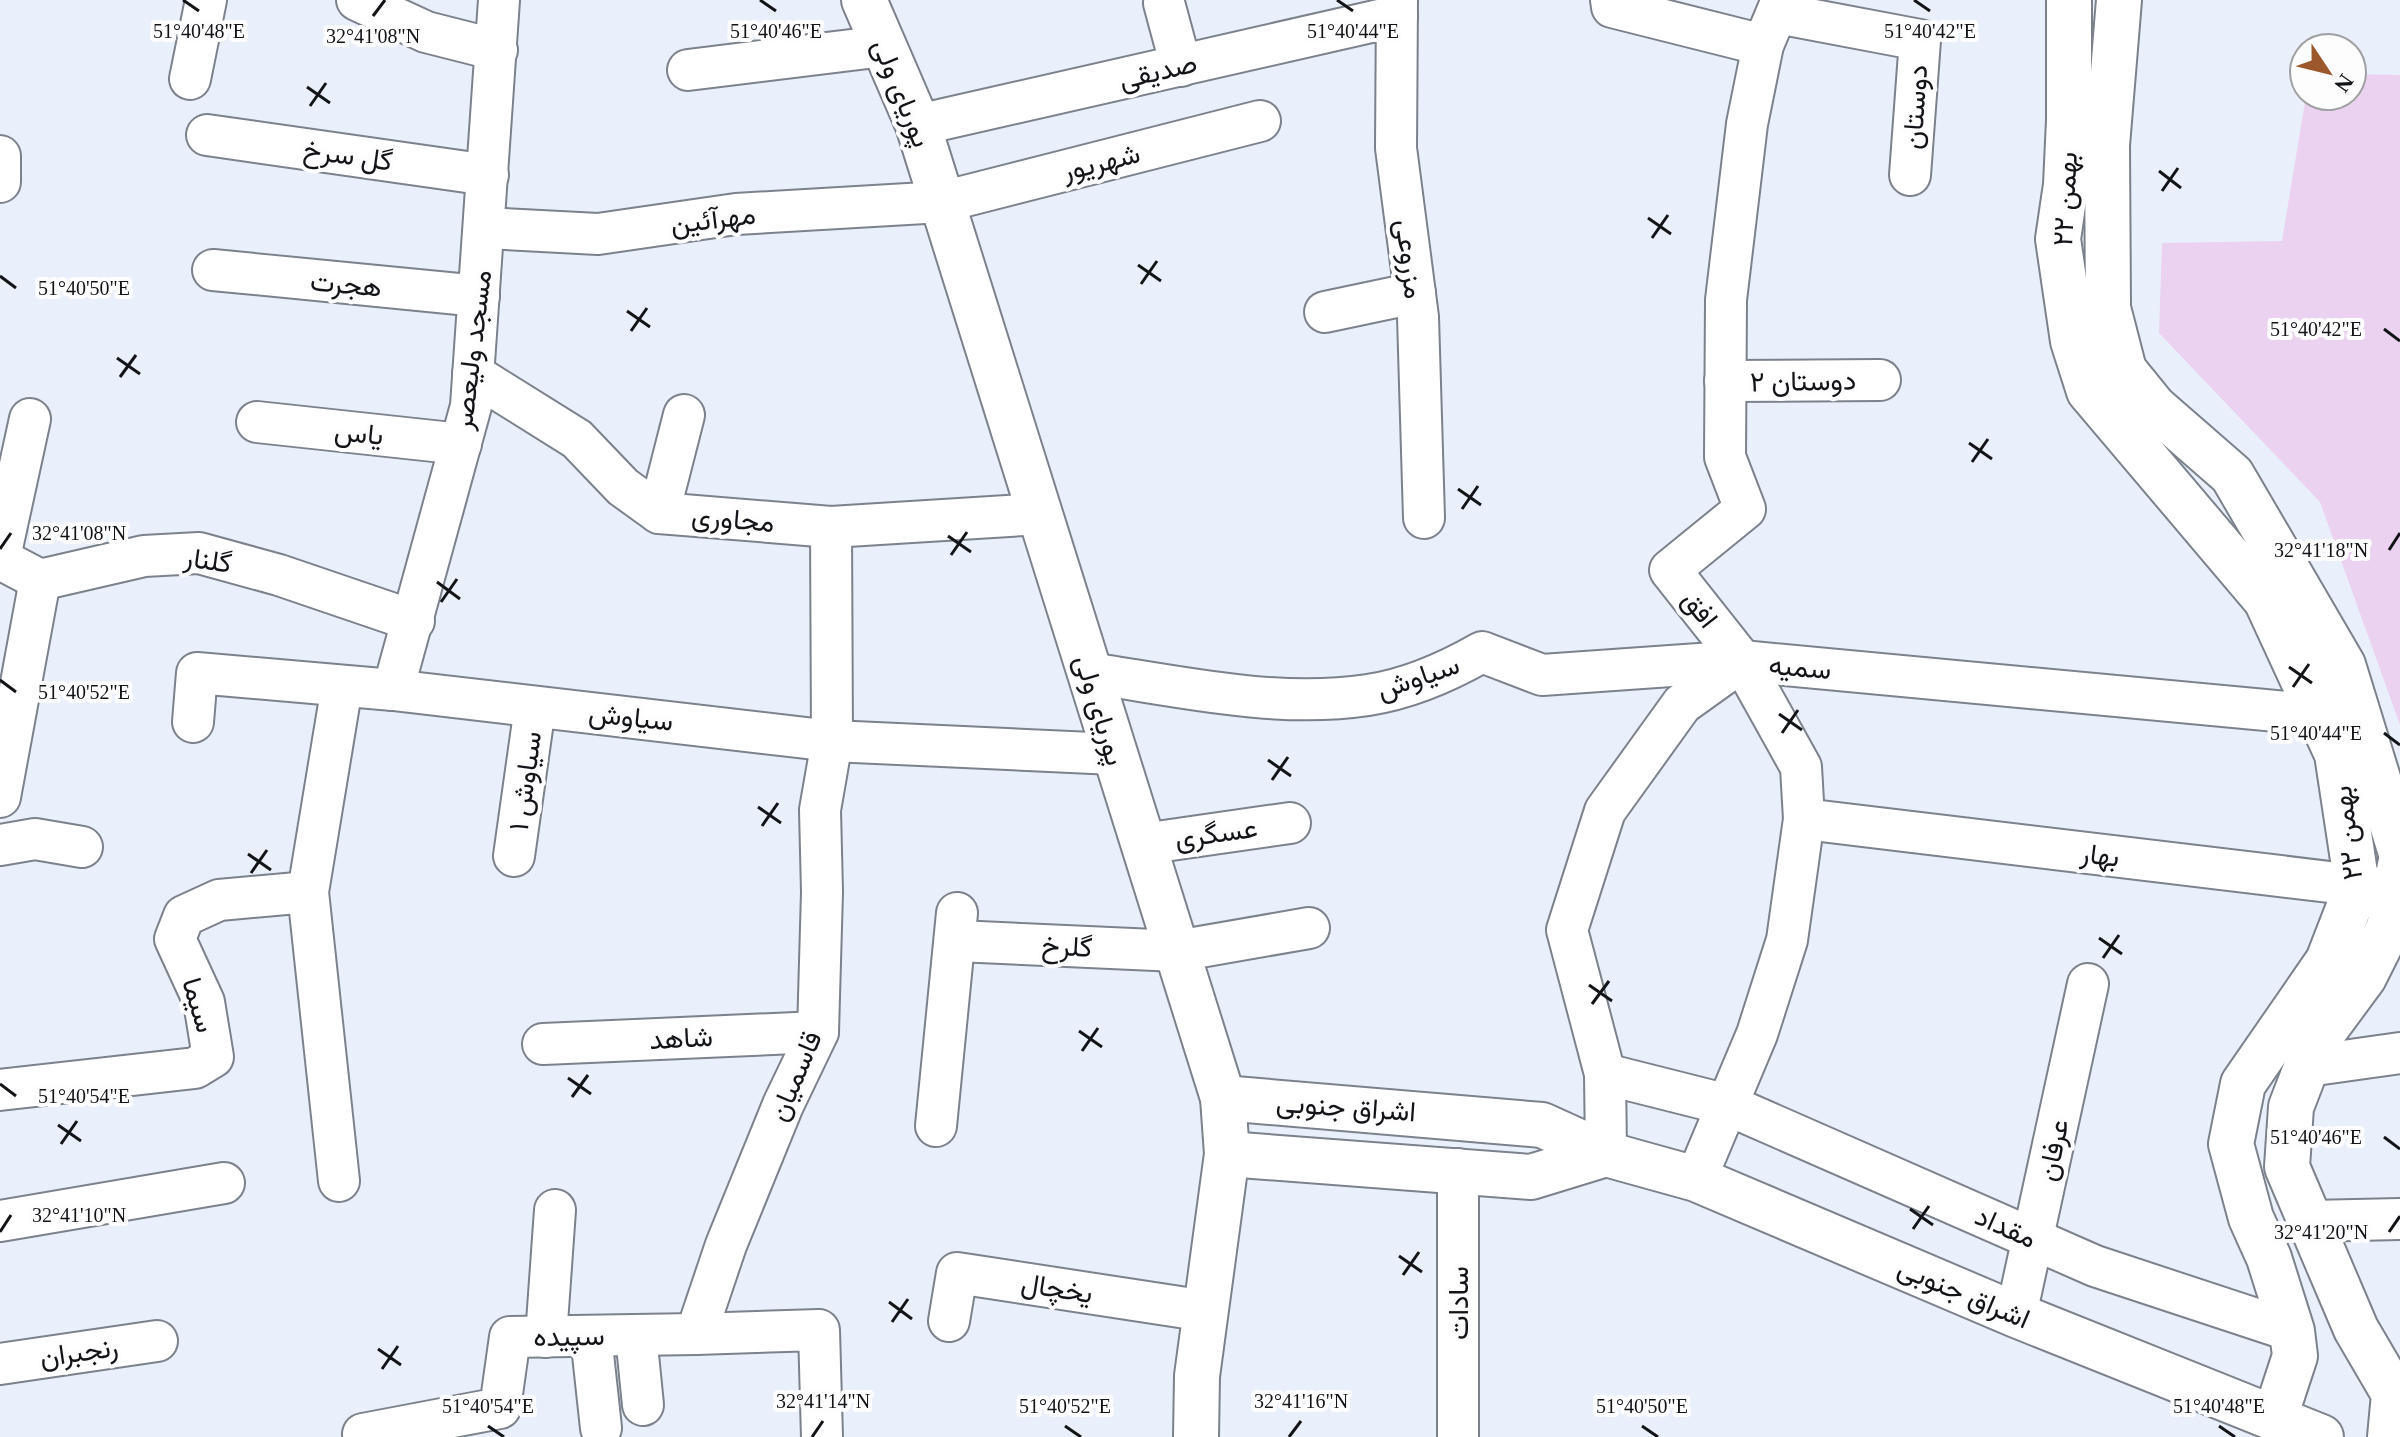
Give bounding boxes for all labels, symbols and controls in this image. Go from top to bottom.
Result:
text: 51°40'48"E [153,20,245,42]
text: 51°40'46"E [730,20,822,42]
text: 51°40'44"E [1307,20,1399,42]
text: 51°40'42"E [1884,20,1976,42]
text: 32°41'08"N [326,25,420,47]
north arrow [2288,32,2368,112]
street label: پوریای ولی [864,34,938,153]
street label: صدیقی [1116,47,1200,96]
street label: دوستان [1897,64,1935,151]
text: N [2329,70,2359,97]
street label: گل سرخ [301,133,395,180]
street label: شهریور [1058,137,1144,189]
street label: ۲۲ بهمن [2047,151,2085,247]
street label: مهرآئین [669,198,757,242]
street label: مزروعی [1388,218,1430,301]
street label: هجرت [309,265,383,305]
street label: مسجد ولیعصر [447,268,499,433]
text: 51°40'50"E [38,277,130,299]
text: 51°40'42"E [2270,318,2362,340]
street label: دوستان ۲ [1749,365,1857,399]
street label: یاس [333,415,385,452]
street label: مجاوری [690,500,776,540]
text: 32°41'08"N [32,522,126,544]
text: 32°41'18"N [2274,539,2368,561]
street label: گلنار [181,541,234,581]
street label: افق [1675,584,1724,634]
street label: سیاوش [1373,648,1464,707]
street label: سمیه [1767,649,1833,685]
street label: پوریای ولی [1066,651,1131,770]
text: 51°40'52"E [38,681,130,703]
street label: سیاوش [587,697,675,739]
text: 51°40'44"E [2270,722,2362,744]
street label: سیاوش ۱ [503,729,549,833]
street label: ۲۲ بهمن [2326,784,2370,882]
street label: عسگری [1173,812,1260,856]
street label: بهار [2077,837,2121,875]
street label: گلرخ [1041,929,1093,966]
street label: سیما [176,974,222,1036]
street label: شاهد [648,1021,714,1055]
street label: قاسمیان [762,1026,828,1126]
text: 51°40'54"E [38,1085,130,1107]
street label: اشراق جنوبی [1275,1087,1417,1129]
street label: عرفان [2031,1116,2077,1184]
text: 51°40'46"E [2270,1126,2362,1148]
street label: مقداد [1971,1200,2041,1254]
text: 32°41'10"N [32,1204,126,1226]
text: 32°41'20"N [2274,1221,2368,1243]
street label: اشراق جنوبی [1893,1251,2035,1336]
street label: سادات [1443,1266,1474,1340]
street label: یخچال [1018,1267,1095,1312]
street label: سپیده [533,1320,605,1355]
street label: رنجبران [38,1331,120,1375]
text: 32°41'14"N [776,1390,870,1412]
text: 32°41'16"N [1254,1390,1348,1412]
text: 51°40'54"E [442,1395,534,1417]
text: 51°40'52"E [1019,1395,1111,1417]
text: 51°40'50"E [1596,1395,1688,1417]
text: 51°40'48"E [2173,1395,2265,1417]

